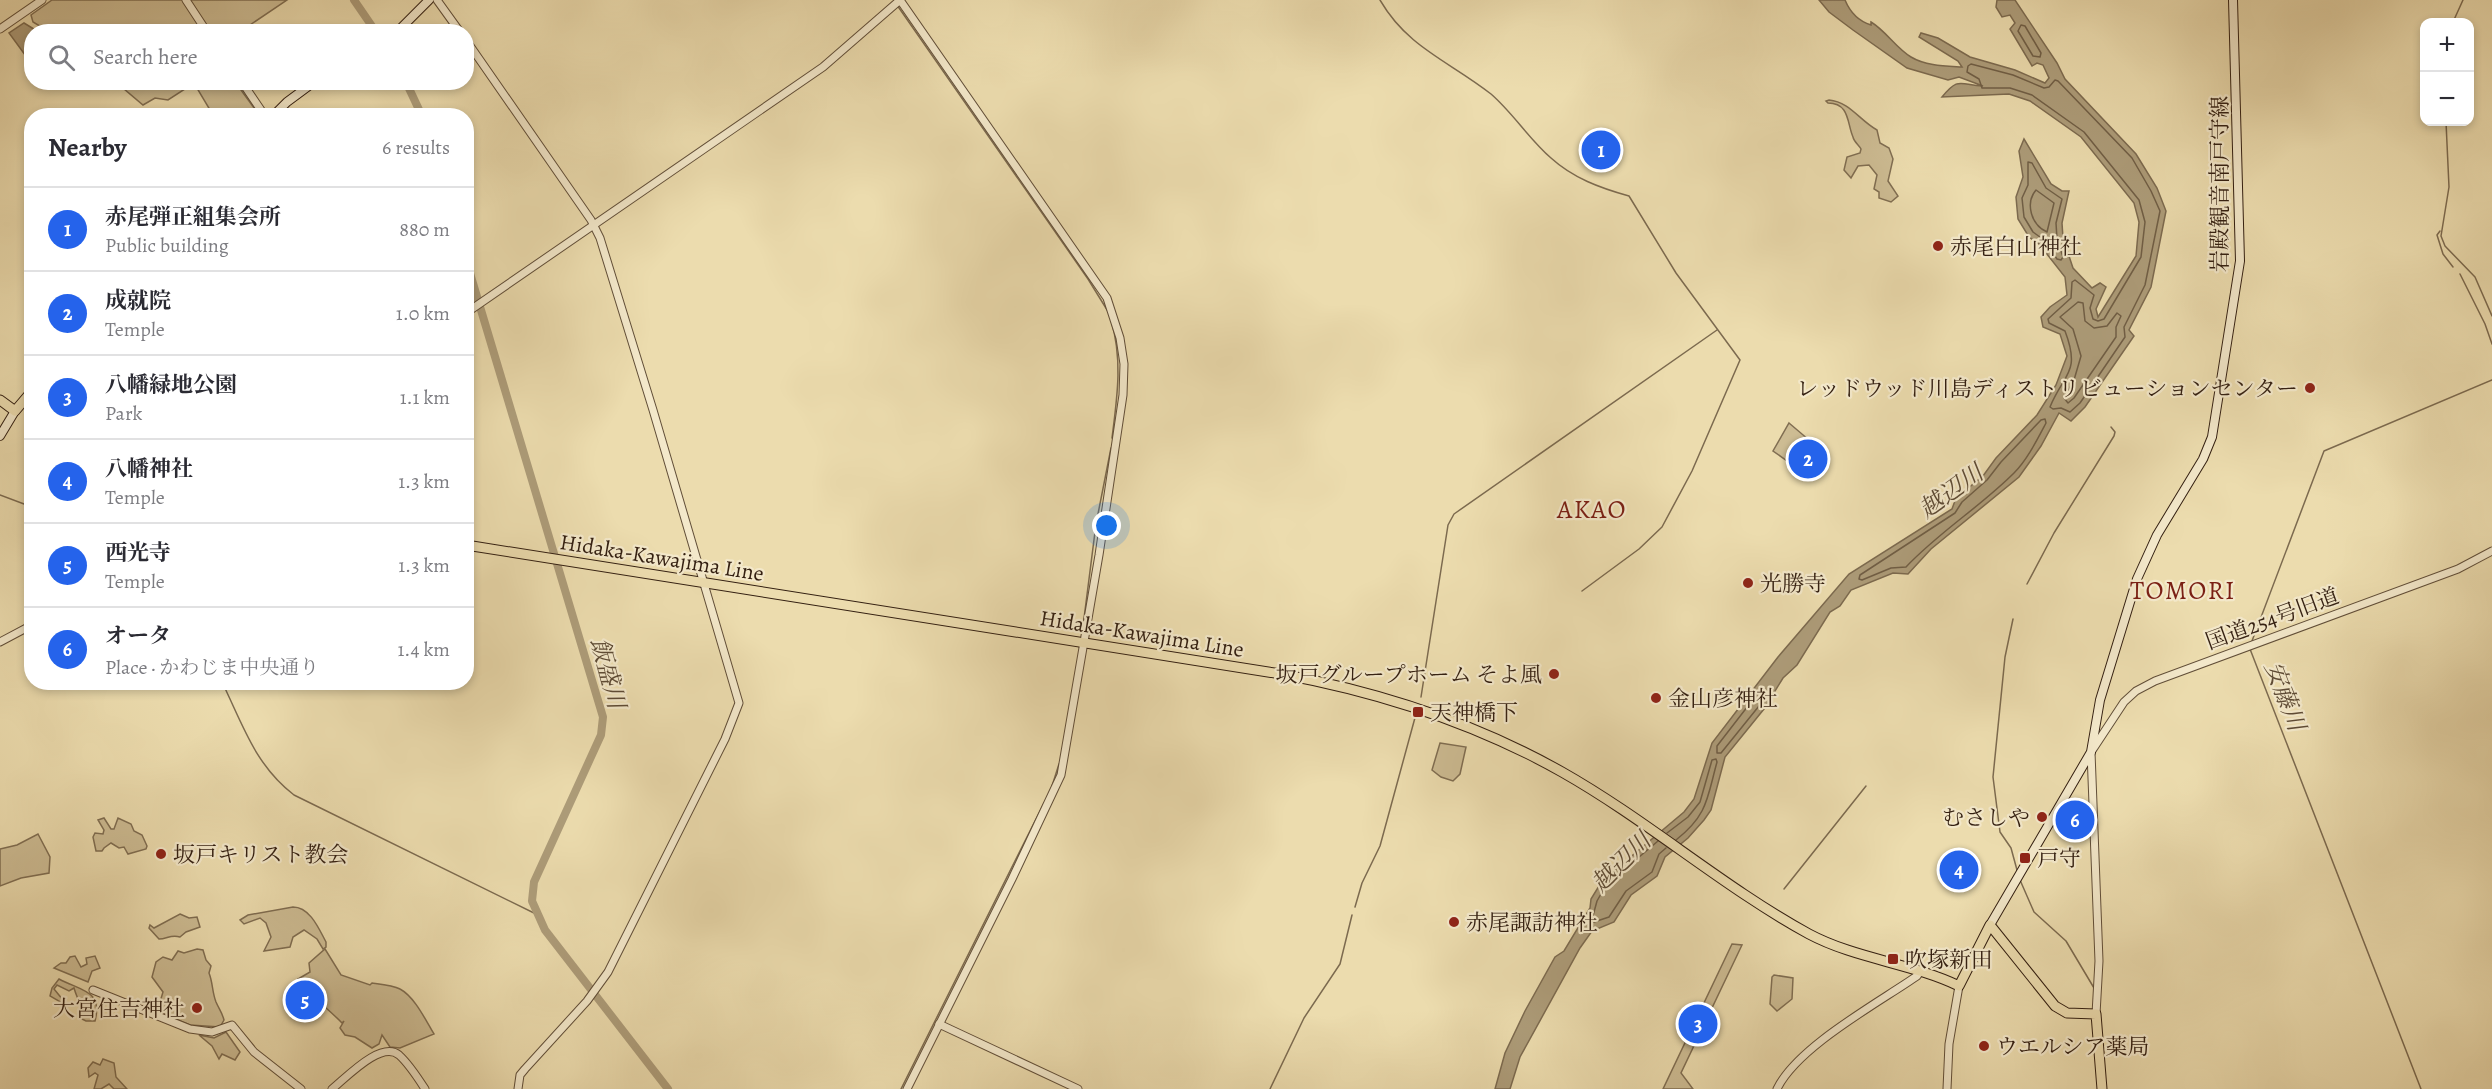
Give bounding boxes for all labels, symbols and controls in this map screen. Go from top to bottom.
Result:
map controls [2420,18,2474,126]
button: + [2420,18,2474,72]
search box [24,24,474,90]
icon: search [45,41,78,74]
text: Search here [93,42,198,72]
button: − [2420,72,2474,126]
street label: 岩殿観音南戸守線 [2205,96,2235,272]
pin: 1 [1582,128,1620,172]
text: Nearby [48,130,127,165]
text: 6 results [382,134,450,161]
text: 赤尾弾正組集会所 [105,202,281,232]
text: 1 [64,216,71,243]
text: 880 m [399,216,450,243]
text: Public building [105,232,229,259]
place label: 赤尾白山神社 [1950,232,2082,262]
marker: 赤尾白山神社 [1931,239,1945,253]
text: 成就院 [105,286,171,316]
text: 2 [63,300,72,327]
text: 1.0 km [396,300,450,327]
text: Temple [105,316,165,343]
text: 八幡緑地公園 [105,370,237,400]
place label: レッドウッド川島ディストリビューションセンター [1796,374,2298,404]
marker: レッドウッド川島ディストリビューションセンター [2303,381,2317,395]
text: 3 [63,384,72,411]
text: 1.1 km [400,384,450,411]
text: Park [105,400,143,427]
pin: 2 [1788,436,1828,482]
text: 八幡神社 [105,454,193,484]
water label: 越辺川 [1912,455,1992,525]
text: 4 [63,468,72,495]
text: 1.3 km [398,468,450,495]
text: Temple [105,484,165,511]
district label: AKAO [1556,492,1627,527]
your location [1092,511,1121,540]
street label: Hidaka-Kawajima Line [558,527,766,589]
text: 西光寺 [105,538,171,568]
text: 5 [63,552,72,579]
text: 1.3 km [398,552,450,579]
text: Temple [105,568,165,595]
place label: 光勝寺 [1760,569,1826,599]
district label: TOMORI [2130,573,2236,608]
marker: 光勝寺 [1741,576,1755,590]
street label: 国道254号旧道 [2201,581,2343,657]
street label: Hidaka-Kawajima Line [1038,603,1246,665]
text: オータ [105,621,171,651]
water label: 飯盛川 [583,634,634,715]
text: 6 [63,636,72,663]
text: 1.4 km [397,636,450,663]
text: Place · かわじま中央通り [105,654,319,681]
water label: 安藤川 [2257,657,2314,738]
place label: 坂戸グループホーム そよ風 [1275,660,1542,690]
marker: 坂戸グループホーム そよ風 [1547,667,1561,681]
place label: 金山彦神社 [1668,684,1778,714]
marker: 金山彦神社 [1649,691,1663,705]
place label: 天神橋下 [1430,698,1518,728]
marker: 天神橋下 [1411,705,1425,719]
pin: 6 [2056,798,2094,842]
place label: むさしや [1942,803,2030,833]
marker: むさしや [2035,810,2049,824]
water label: 越辺川 [1584,823,1660,899]
place label: 坂戸キリスト教会 [173,840,349,870]
place label: 戸守 [2037,844,2081,874]
marker: 坂戸キリスト教会 [154,847,168,861]
pin: 4 [1940,848,1978,892]
marker: 戸守 [2018,851,2032,865]
place label: 赤尾諏訪神社 [1466,908,1598,938]
marker: 赤尾諏訪神社 [1447,915,1461,929]
place label: 吹塚新田 [1905,945,1993,975]
marker: 吹塚新田 [1886,952,1900,966]
pin: 5 [286,978,324,1022]
place label: 大宮住吉神社 [53,994,185,1024]
marker: 大宮住吉神社 [190,1001,204,1015]
pin: 3 [1678,1002,1718,1046]
place label: ウエルシア薬局 [1996,1032,2149,1062]
marker: ウエルシア薬局 [1977,1039,1991,1053]

